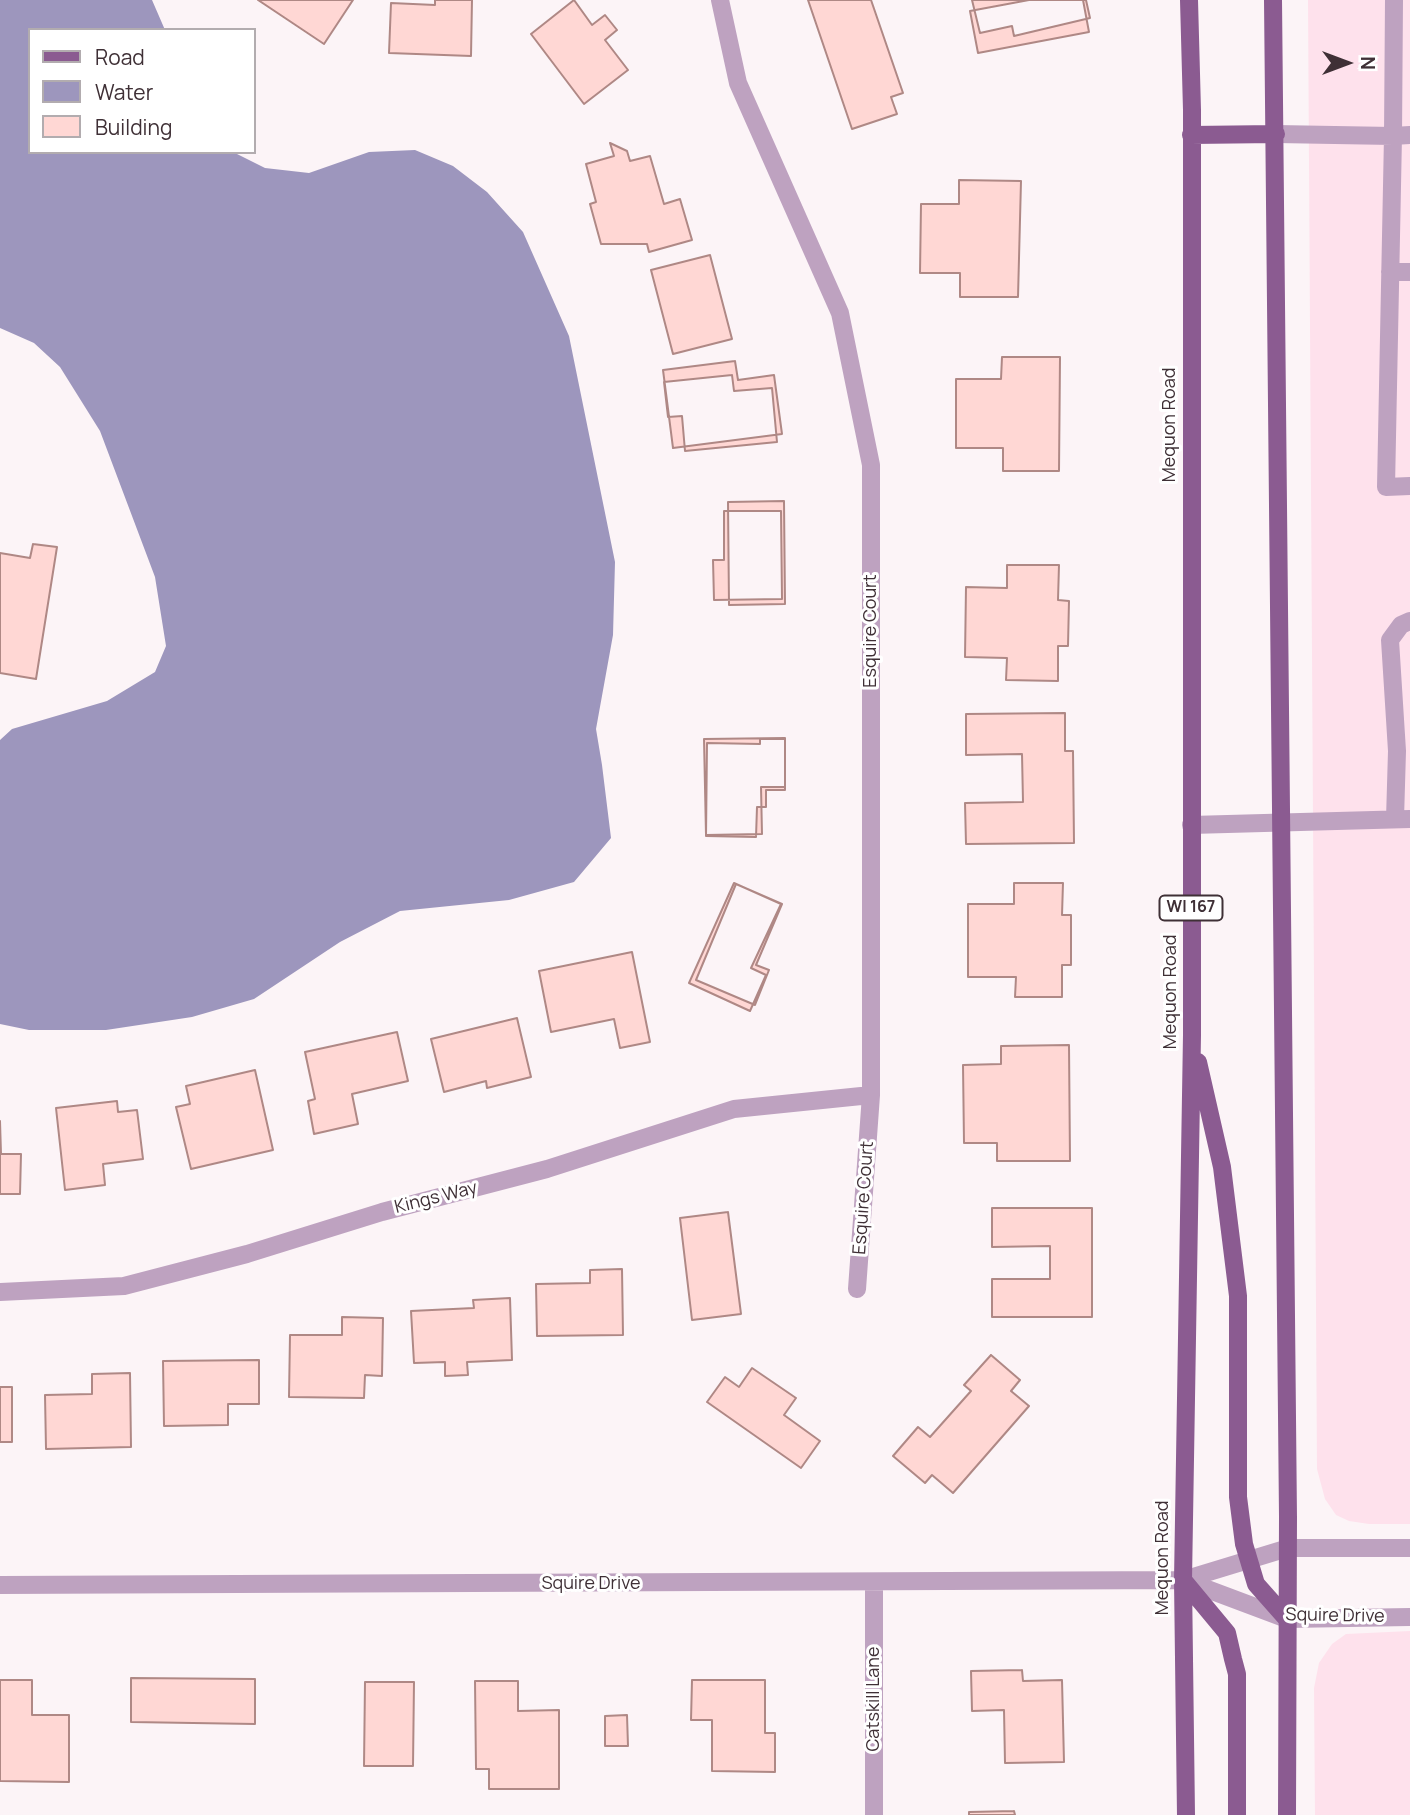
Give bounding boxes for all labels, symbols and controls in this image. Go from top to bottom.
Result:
legend [28,28,256,154]
north arrow [1312,28,1382,98]
text: Road [95,43,145,71]
text: N [1355,56,1381,70]
text: Water [95,78,153,106]
text: Building [95,113,172,141]
street label: Mequon Road [1159,368,1181,482]
street label: Esquire Court [860,574,882,688]
road number: WI 167 [1160,896,1222,920]
street label: Mequon Road [1160,935,1182,1049]
street label: Esquire Court [849,1141,879,1255]
street label: Kings Way [393,1177,479,1219]
street label: Mequon Road [1152,1501,1174,1615]
street label: Squire Drive [541,1573,641,1595]
street label: Squire Drive [1285,1604,1385,1628]
street label: Catskill Lane [863,1646,885,1752]

